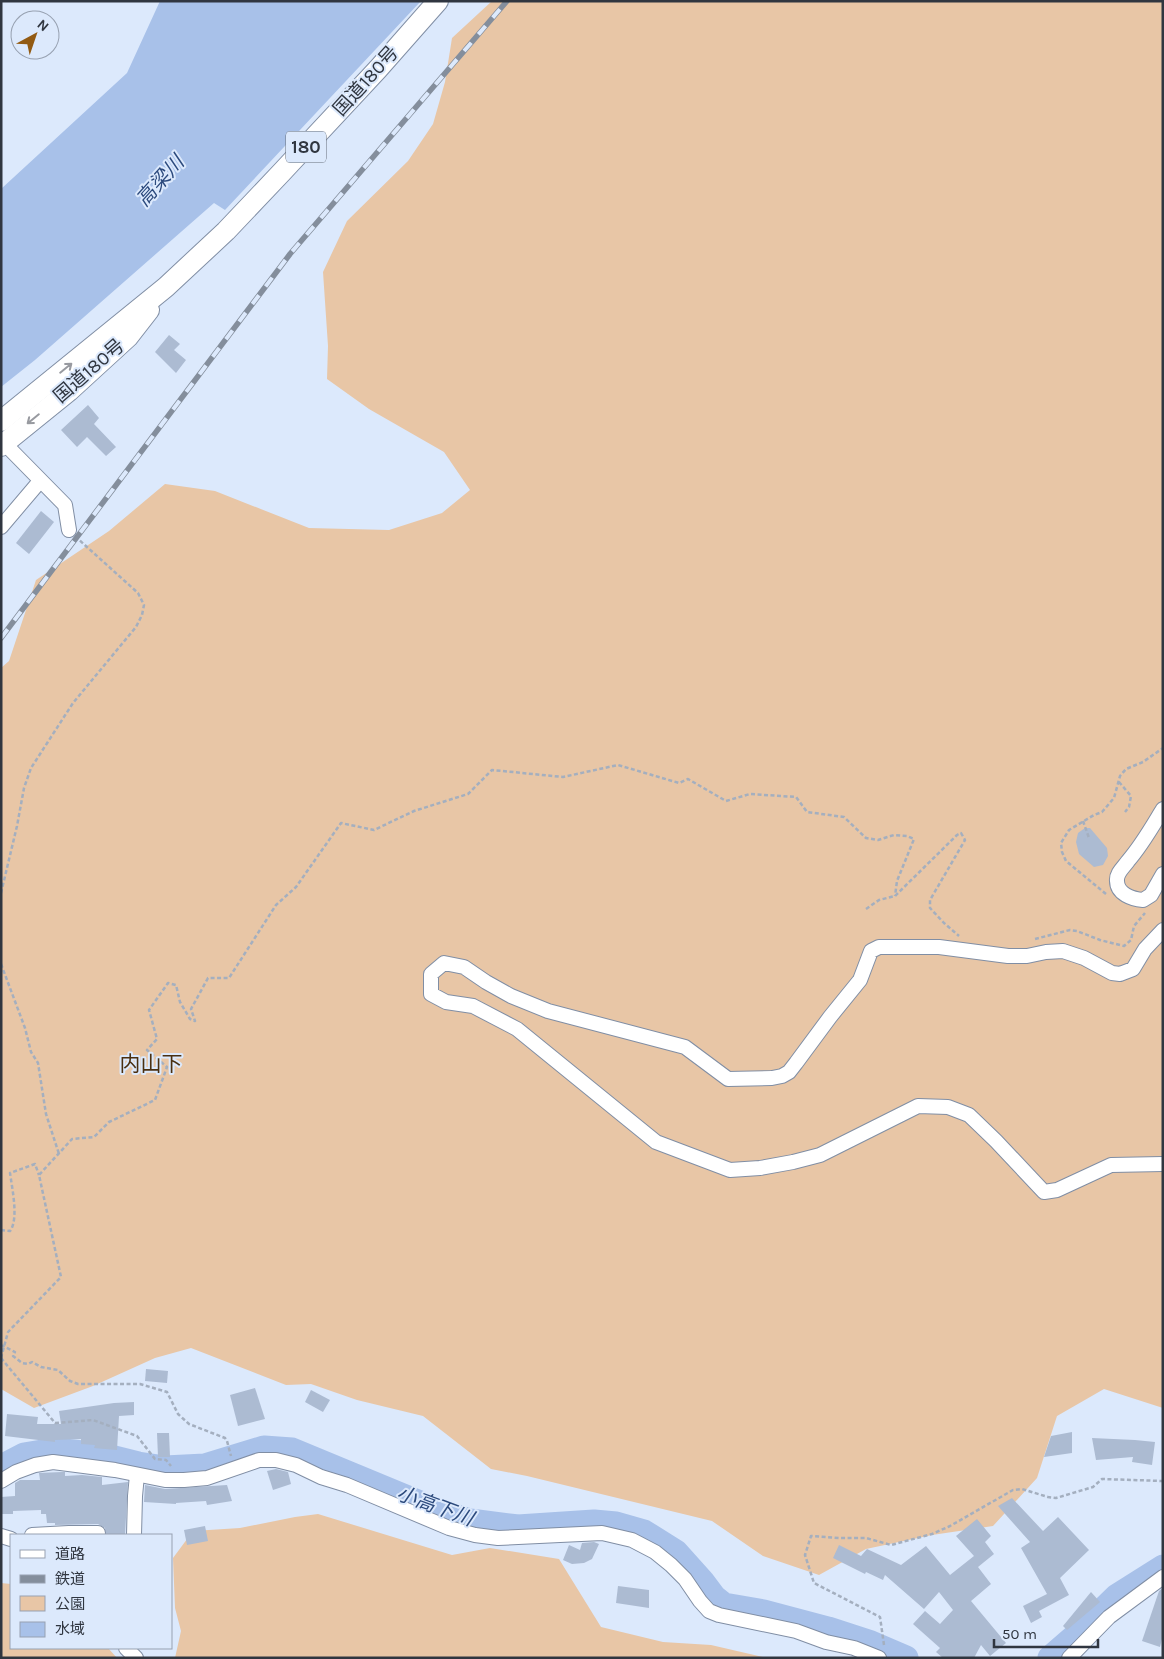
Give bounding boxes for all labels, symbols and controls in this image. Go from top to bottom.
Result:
north arrow [10,10,60,60]
text: N [34,16,52,35]
street label: 国道180号 [329,42,403,120]
road number: 180 [286,132,326,162]
water label: 高梁川 [131,150,190,211]
street label: 国道180号 [49,334,129,408]
one-way arrow [59,362,72,373]
one-way arrow [27,413,40,424]
district label: 内山下 [120,1052,183,1076]
water label: 小高下川 [393,1482,478,1531]
legend [10,1534,172,1649]
text: 道路 [55,1545,85,1563]
text: 鉄道 [55,1570,85,1588]
text: 公園 [55,1595,85,1613]
scale bar [994,1616,1098,1648]
text: 水域 [55,1620,85,1638]
text: 50 m [1002,1625,1037,1643]

